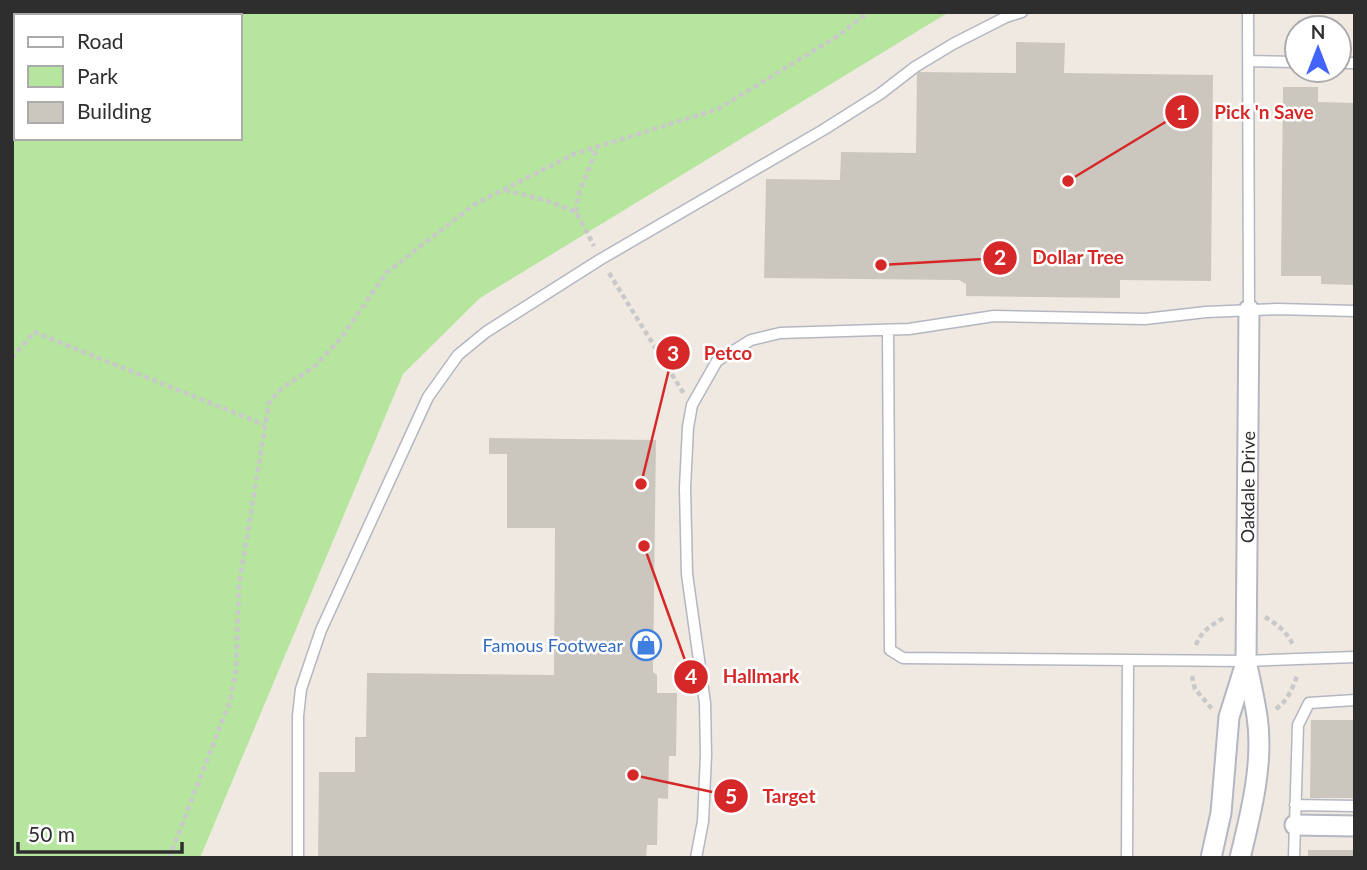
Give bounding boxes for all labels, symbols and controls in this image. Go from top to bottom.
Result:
legend [14,14,242,140]
north arrow [1283,14,1353,84]
text: N [1311,20,1325,43]
text: Road [77,28,124,53]
text: Park [77,63,118,88]
callout: Pick 'n Save [1165,92,1327,132]
text: Building [77,98,152,123]
text: 1 [1176,99,1188,124]
text: Pick 'n Save [1214,100,1314,123]
callout: Dollar Tree [983,238,1138,278]
text: 2 [994,244,1006,269]
text: Dollar Tree [1032,245,1124,268]
callout: Petco [655,333,767,373]
text: 3 [667,340,679,365]
text: Petco [704,341,752,364]
street label: Oakdale Drive [1236,431,1259,543]
shop icon: Famous Footwear [629,628,663,662]
place label: Famous Footwear [483,634,623,656]
callout: Hallmark [674,657,813,697]
text: 4 [685,663,697,688]
text: Hallmark [723,664,800,687]
callout: Target [713,776,829,816]
text: 5 [725,783,737,808]
text: Target [763,784,815,807]
scale bar [18,810,182,854]
text: 50 m [28,821,75,846]

